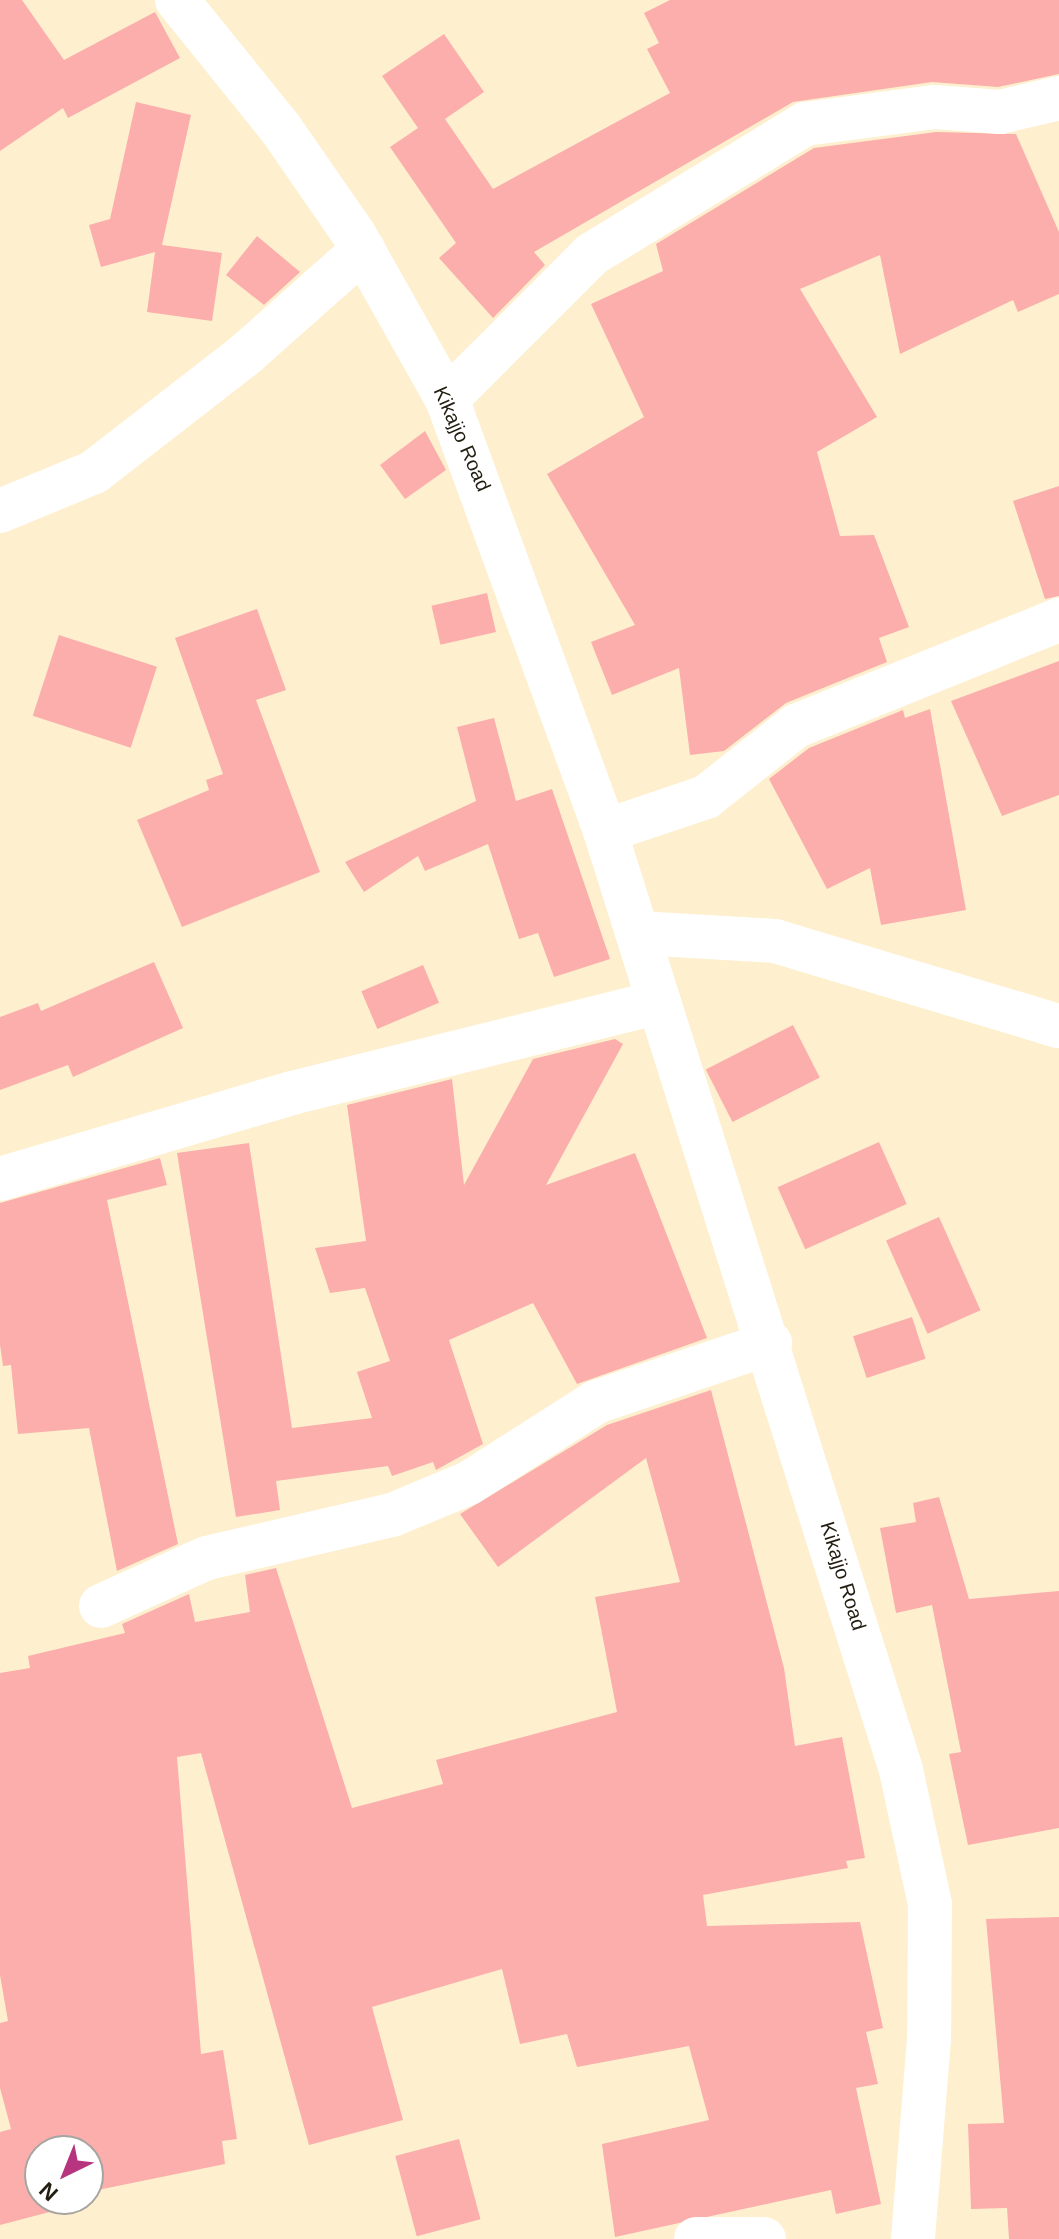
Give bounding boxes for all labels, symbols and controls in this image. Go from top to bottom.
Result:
street label: Kikajjo Road [428,383,496,495]
street label: Kikajjo Road [815,1519,871,1633]
north arrow [24,2135,104,2215]
text: N [34,2177,63,2206]

